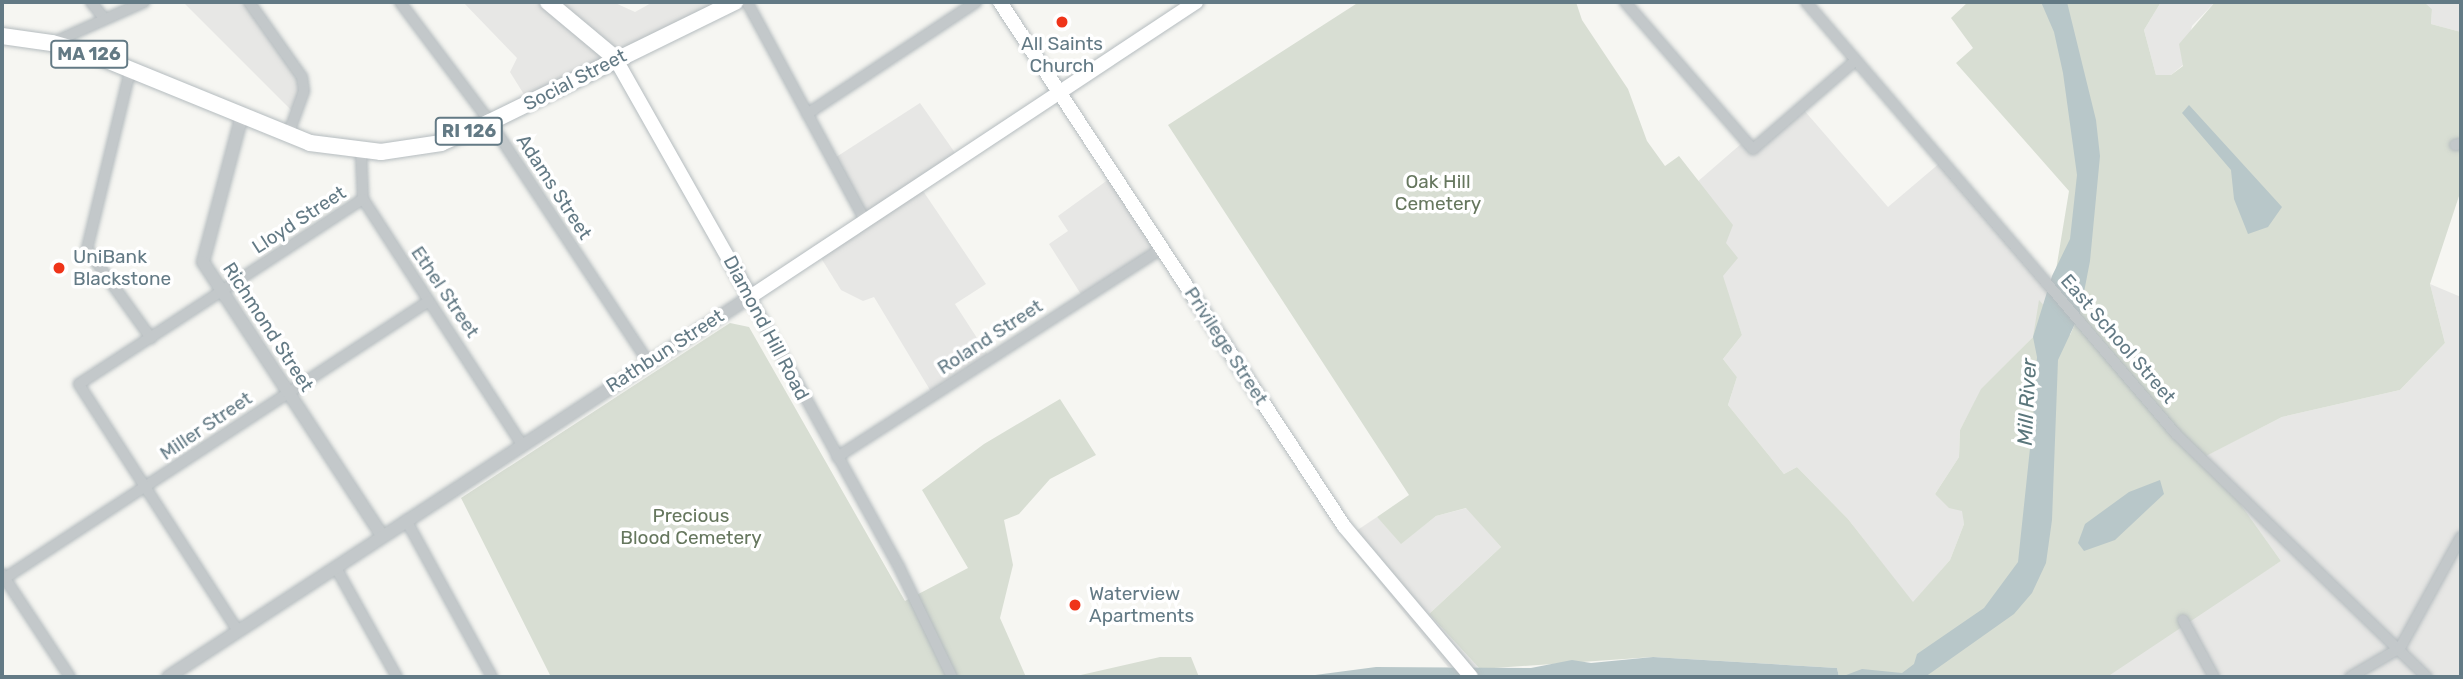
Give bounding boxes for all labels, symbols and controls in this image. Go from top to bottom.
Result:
marker: All Saints Church [1054,14,1070,30]
place label: All Saints Church [1021,33,1103,77]
road number: MA 126 [49,40,129,68]
street label: Social Street [520,44,630,116]
road number: RI 126 [434,116,504,146]
street label: Adams Street [512,130,596,244]
park label: Oak Hill Cemetery [1395,171,1481,215]
street label: Lloyd Street [248,181,350,259]
street label: Ethel Street [406,242,484,342]
place label: UniBank Blackstone [73,246,171,290]
street label: Diamond Hill Road [718,252,814,404]
street label: Richmond Street [218,258,318,396]
marker: UniBank Blackstone [51,260,67,276]
street label: East School Street [2056,270,2180,408]
street label: Privilege Street [1179,283,1273,409]
street label: Roland Street [933,295,1047,379]
street label: Rathbun Street [602,304,728,398]
water label: Mill River [2012,358,2042,446]
street label: Miller Street [156,387,256,465]
park label: Precious Blood Cemetery [620,505,762,549]
place label: Waterview Apartments [1089,583,1194,627]
marker: Waterview Apartments [1067,597,1083,613]

